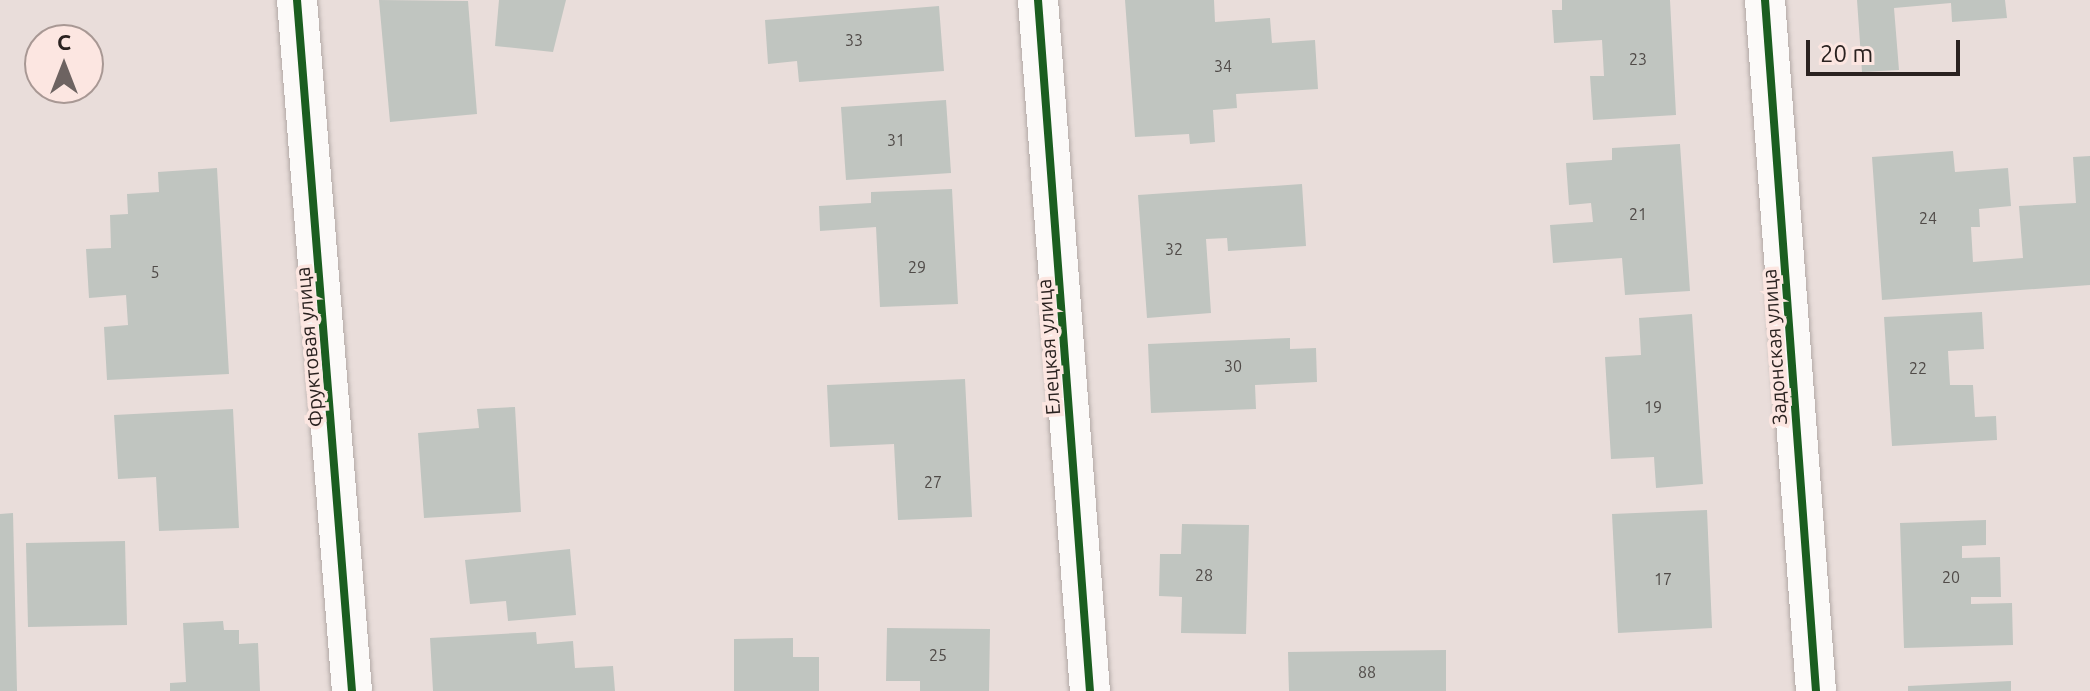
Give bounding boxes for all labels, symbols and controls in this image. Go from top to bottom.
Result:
north arrow [24,24,104,104]
scale bar [1810,24,1964,74]
text: С [57,29,71,54]
house number: 33 [845,30,863,50]
text: 20 m [1820,40,1873,67]
house number: 23 [1629,49,1647,69]
house number: 34 [1214,56,1232,76]
house number: 31 [887,130,905,150]
house number: 21 [1629,204,1647,224]
house number: 24 [1919,208,1937,228]
house number: 32 [1165,239,1183,259]
house number: 29 [908,257,926,277]
house number: 5 [150,262,160,282]
street label: Фруктовая улица [290,266,328,428]
street label: Задонская улица [1757,268,1791,426]
street label: Елецкая улица [1031,278,1065,416]
house number: 30 [1224,356,1242,376]
house number: 22 [1909,358,1927,378]
house number: 19 [1644,397,1662,417]
house number: 27 [924,472,942,492]
house number: 28 [1195,565,1213,585]
house number: 20 [1942,567,1960,587]
house number: 17 [1654,569,1672,589]
house number: 25 [929,645,947,665]
house number: 88 [1358,662,1376,682]

